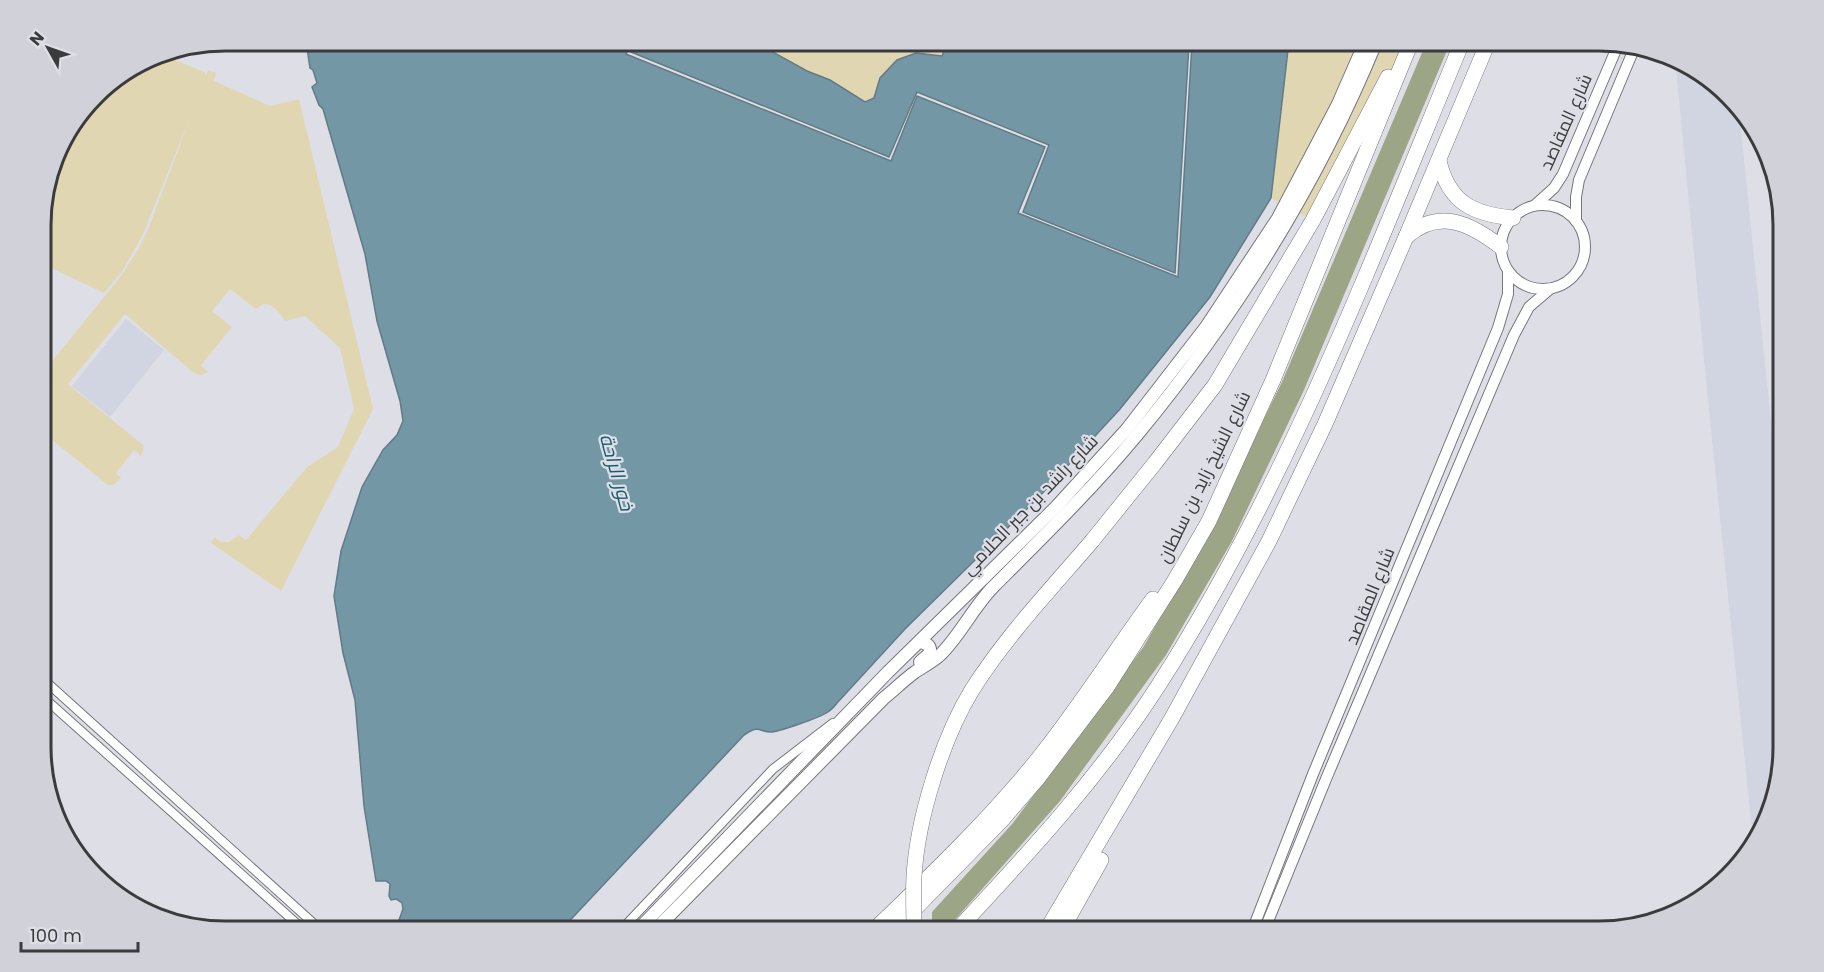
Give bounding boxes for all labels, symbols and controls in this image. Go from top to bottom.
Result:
north arrow [18,18,78,78]
text: N [24,27,50,51]
street label: شارع المقاصد [1533,70,1598,174]
street label: شارع الشيخ زايد بن سلطان [1151,387,1256,567]
street label: شارع راشد بن جبر الحلامي [956,429,1105,582]
water label: خور الراحة [593,430,642,515]
street label: شارع المقاصد [1339,543,1400,648]
scale bar [21,915,138,953]
text: 100 m [30,923,82,948]

